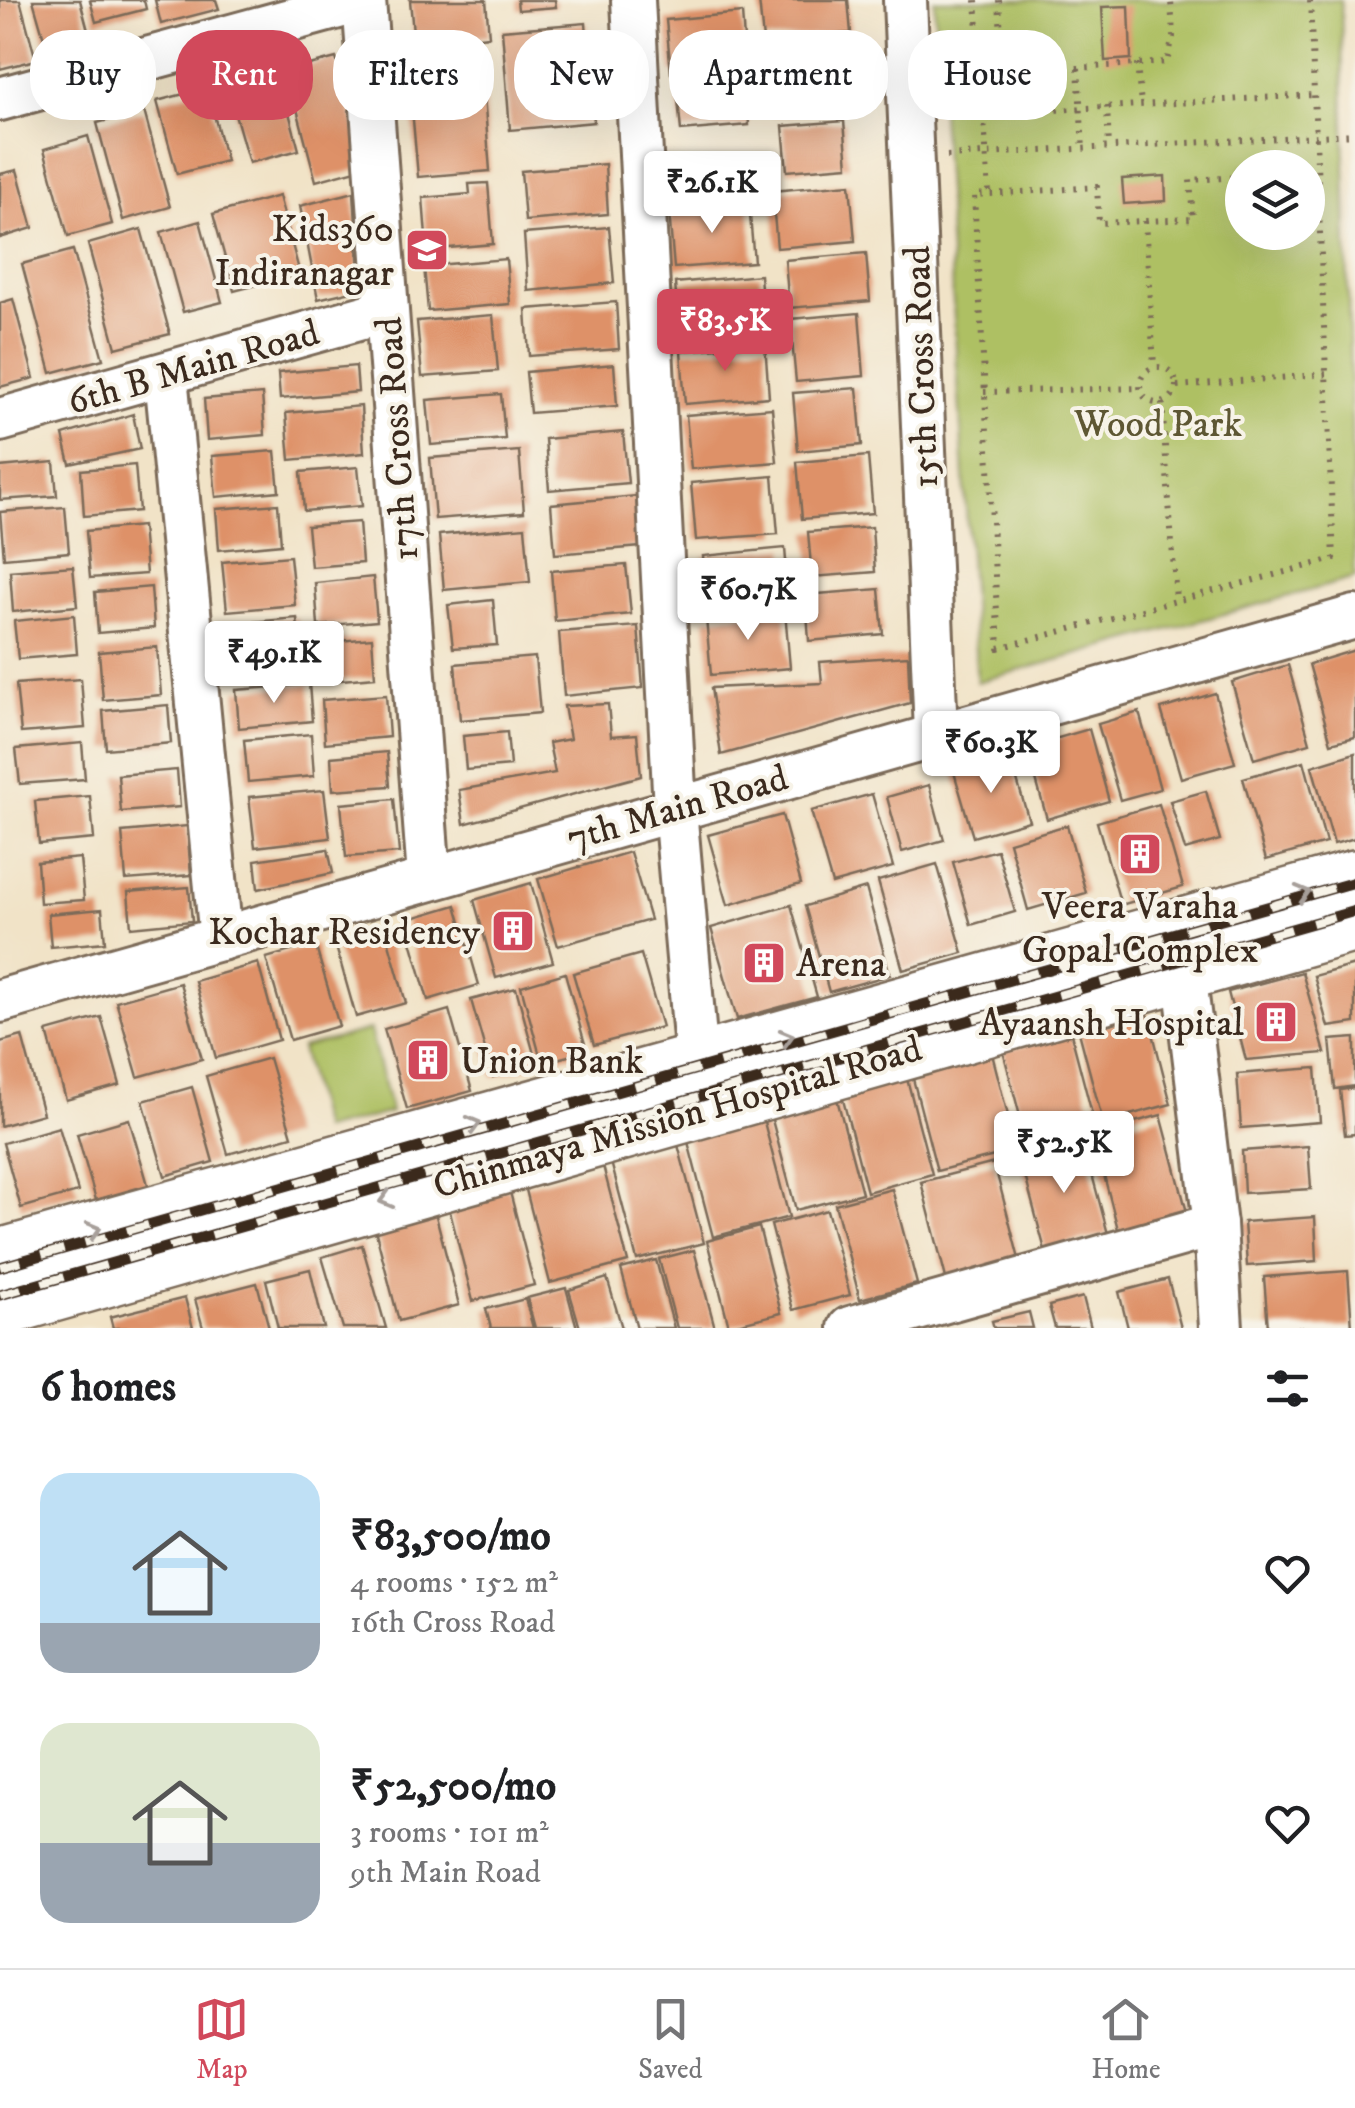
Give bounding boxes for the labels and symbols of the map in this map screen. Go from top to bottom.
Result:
pin: ₹26.1K [631,151,793,236]
place label: Kids360 Indiranagar [215,206,394,298]
school or university icon: Kids360 Indiranagar [404,227,450,273]
street label: 15th Cross Road [894,245,950,489]
pin: ₹83.5K [644,289,806,374]
street label: 6th B Main Road [62,309,325,427]
street label: 17th Cross Road [366,315,430,562]
park label: Wood Park [1073,401,1242,449]
pin: ₹60.7K [667,558,829,643]
pin: ₹49.1K [193,621,355,706]
pin: ₹60.3K [910,711,1072,796]
street label: 7th Main Road [562,754,794,863]
building icon: Veera Varaha Gopal Complex [1117,831,1163,877]
place label: Veera Varaha Gopal Complex [1022,883,1259,975]
one-way arrow [1293,883,1311,904]
building icon: Kochar Residency [490,908,536,954]
place label: Kochar Residency [208,909,481,957]
building icon: Arena [741,940,787,986]
place label: Arena [796,941,886,989]
building icon: Ayaansh Hospital [1253,999,1299,1045]
place label: Ayaansh Hospital [979,1000,1245,1048]
street label: Chinmaya Mission Hospital Road [428,1025,927,1211]
one-way arrow [778,1028,795,1049]
building icon: Union Bank [405,1037,451,1083]
place label: Union Bank [460,1038,644,1086]
pin: ₹52.5K [983,1111,1145,1196]
one-way arrow [465,1115,483,1136]
one-way arrow [378,1188,395,1209]
one-way arrow [85,1221,102,1242]

